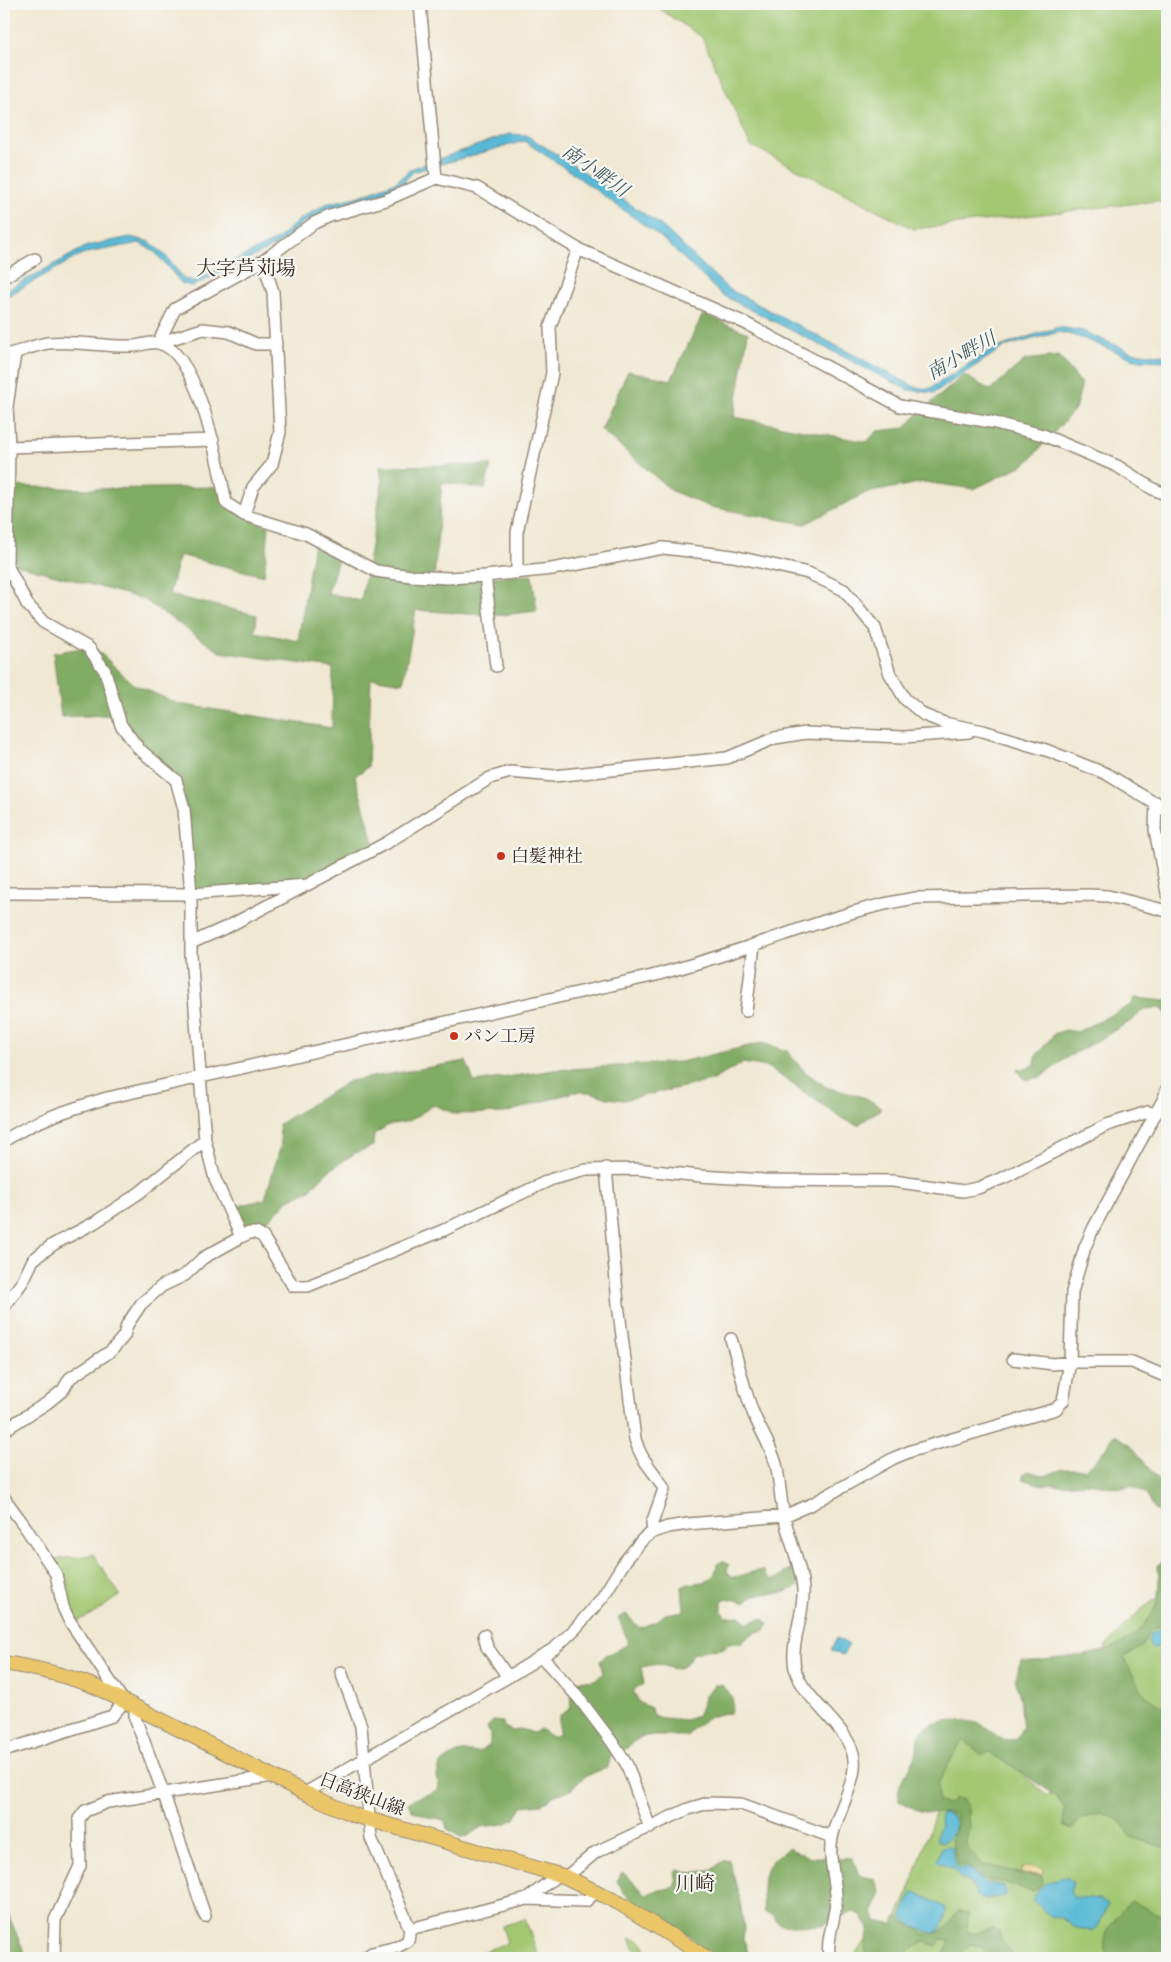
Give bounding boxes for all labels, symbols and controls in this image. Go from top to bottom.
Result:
water label: 南小畔川 [558,140,634,203]
district label: 大字芦苅場 [196,257,296,280]
water label: 南小畔川 [923,326,1002,384]
place label: 白髪神社 [511,846,583,867]
marker: 白髪神社 [495,850,507,862]
place label: パン工房 [464,1026,536,1047]
marker: パン工房 [448,1030,460,1042]
street label: 日高狭山線 [316,1769,408,1820]
district label: 川崎 [675,1872,715,1895]

